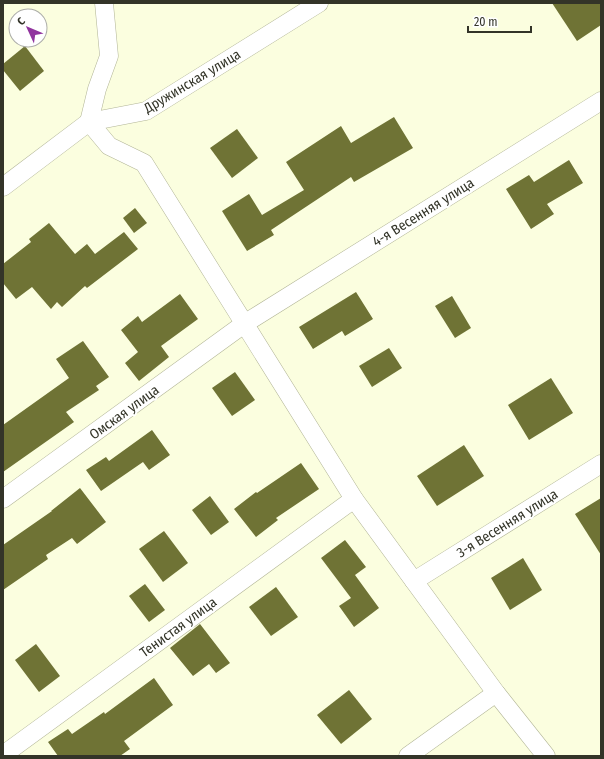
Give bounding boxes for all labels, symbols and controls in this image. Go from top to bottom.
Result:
north arrow [8,8,48,48]
scale bar [468,8,531,34]
text: С [14,15,28,28]
text: 20 m [474,15,498,29]
street label: Дружинская улица [140,46,244,118]
street label: 4-я Весенняя улица [369,174,477,250]
street label: Омская улица [86,381,162,443]
street label: 3-я Весенняя улица [454,485,561,561]
street label: Тенистая улица [137,594,220,661]

